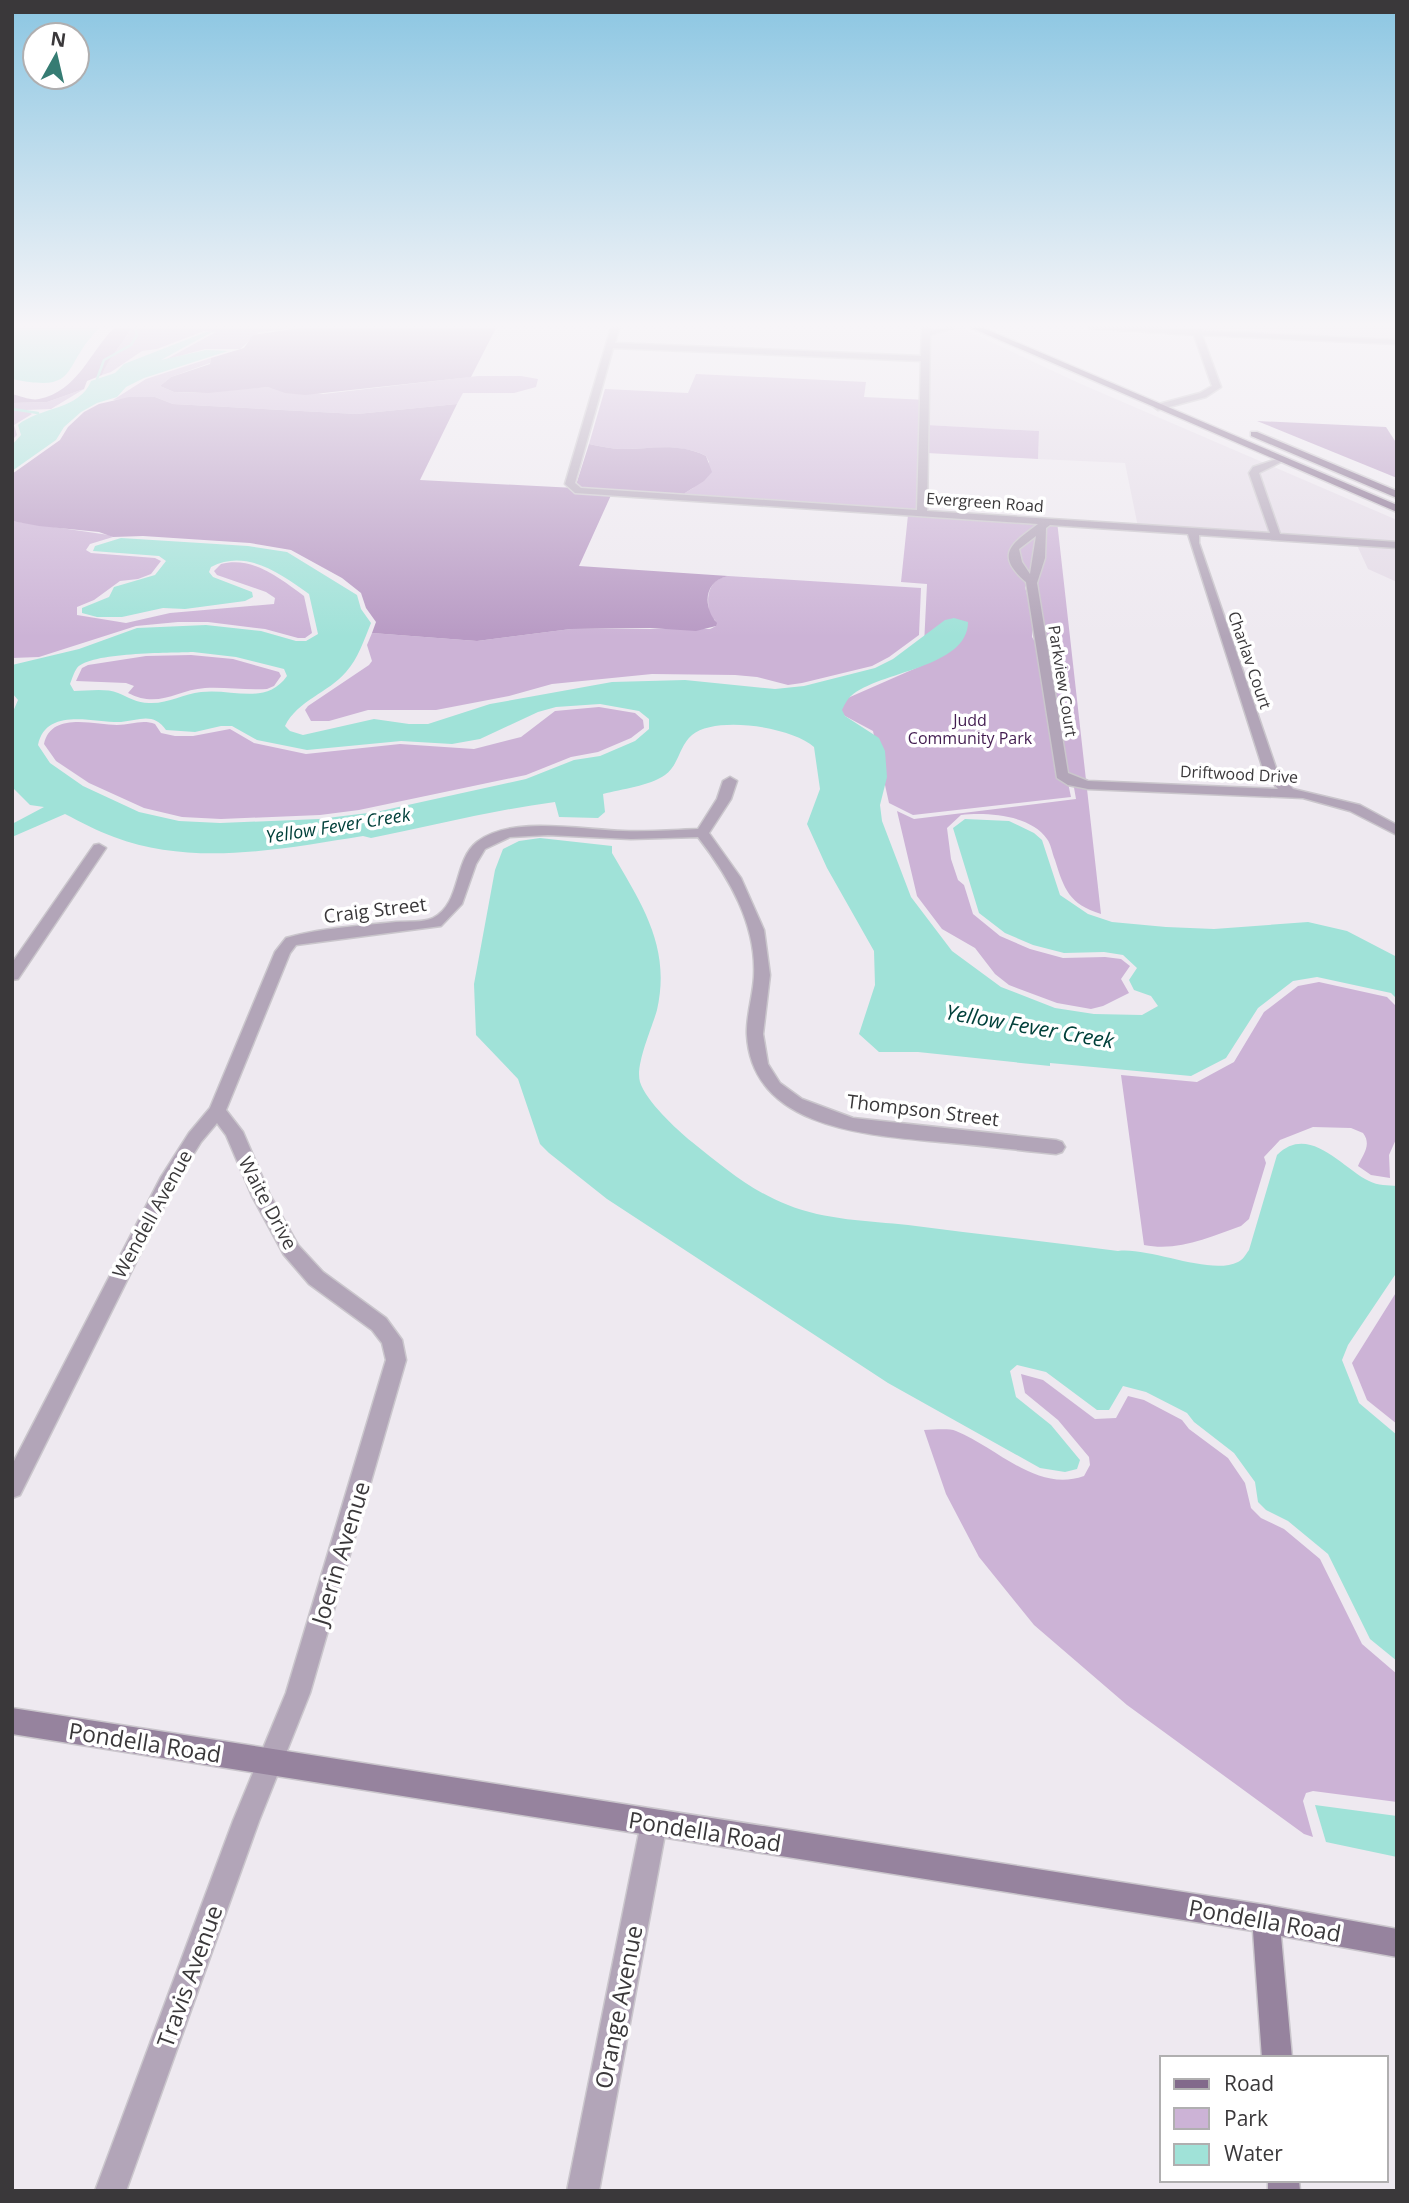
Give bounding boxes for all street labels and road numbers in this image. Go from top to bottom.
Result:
street label: Evergreen Road [926,487,1044,517]
street label: Charlav Court [1223,608,1277,712]
street label: Parkview Court [1043,624,1083,739]
street label: Driftwood Drive [1179,760,1299,788]
street label: Craig Street [322,891,428,929]
street label: Thompson Street [846,1088,1001,1132]
street label: Wendell Avenue [106,1145,198,1283]
street label: Waite Drive [233,1152,303,1254]
street label: Joerin Avenue [302,1477,377,1630]
street label: Pondella Road [66,1714,224,1770]
street label: Pondella Road [626,1803,784,1859]
street label: Pondella Road [1186,1891,1344,1949]
street label: Travis Avenue [148,1900,230,2052]
street label: Orange Avenue [586,1923,650,2091]

